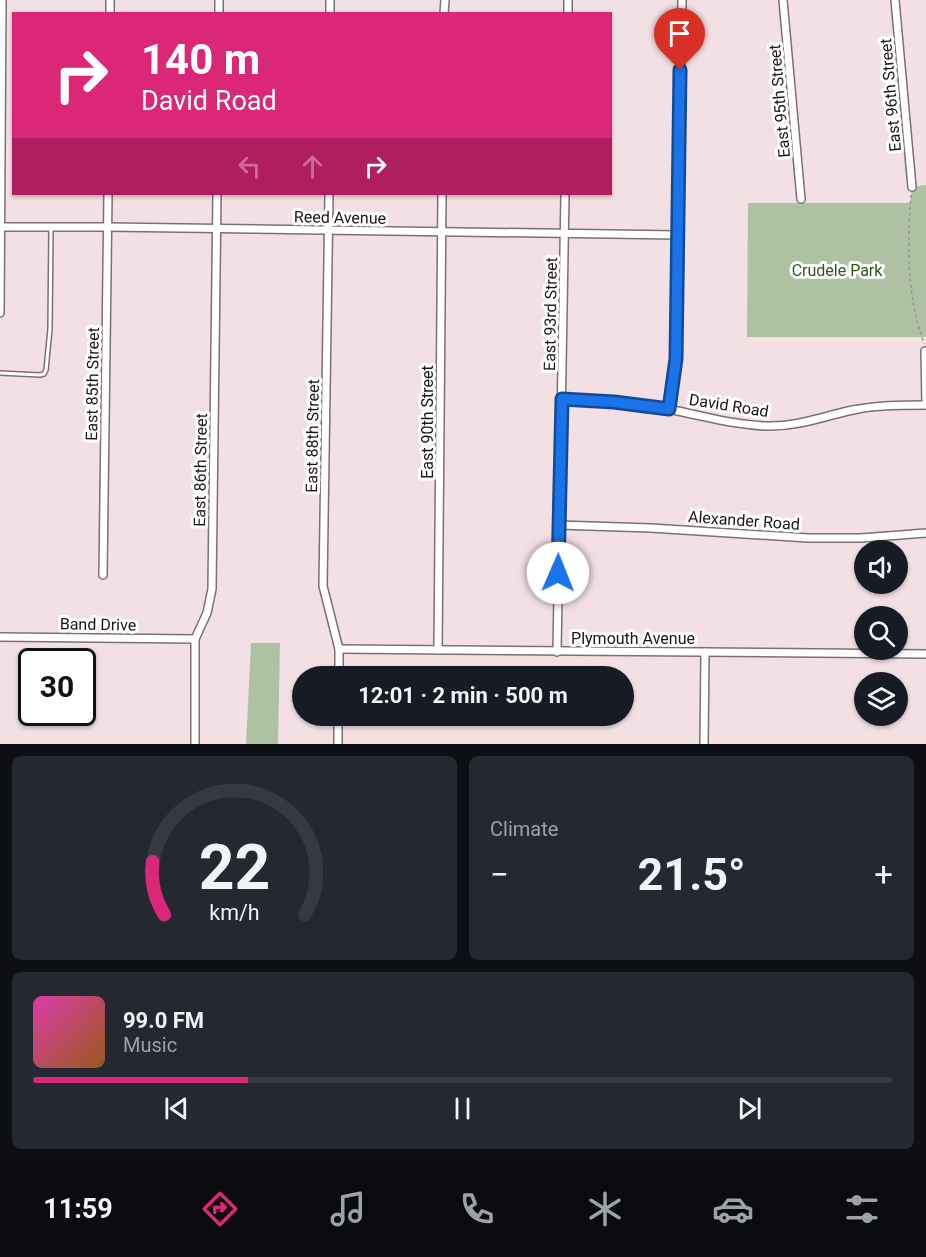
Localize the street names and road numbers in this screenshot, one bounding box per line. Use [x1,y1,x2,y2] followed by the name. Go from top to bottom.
[876,38,905,152] street label: East 96th Street
[765,44,794,158] street label: East 95th Street
[294,207,386,228] street label: Reed Avenue
[540,257,561,371] street label: East 93rd Street
[82,327,103,441] street label: East 85th Street
[418,365,437,479] street label: East 90th Street
[302,379,323,493] street label: East 88th Street
[688,390,770,421] street label: David Road
[190,413,211,527] street label: East 86th Street
[687,507,800,534] street label: Alexander Road
[60,614,136,635] street label: Band Drive
[571,629,695,648] street label: Plymouth Avenue

